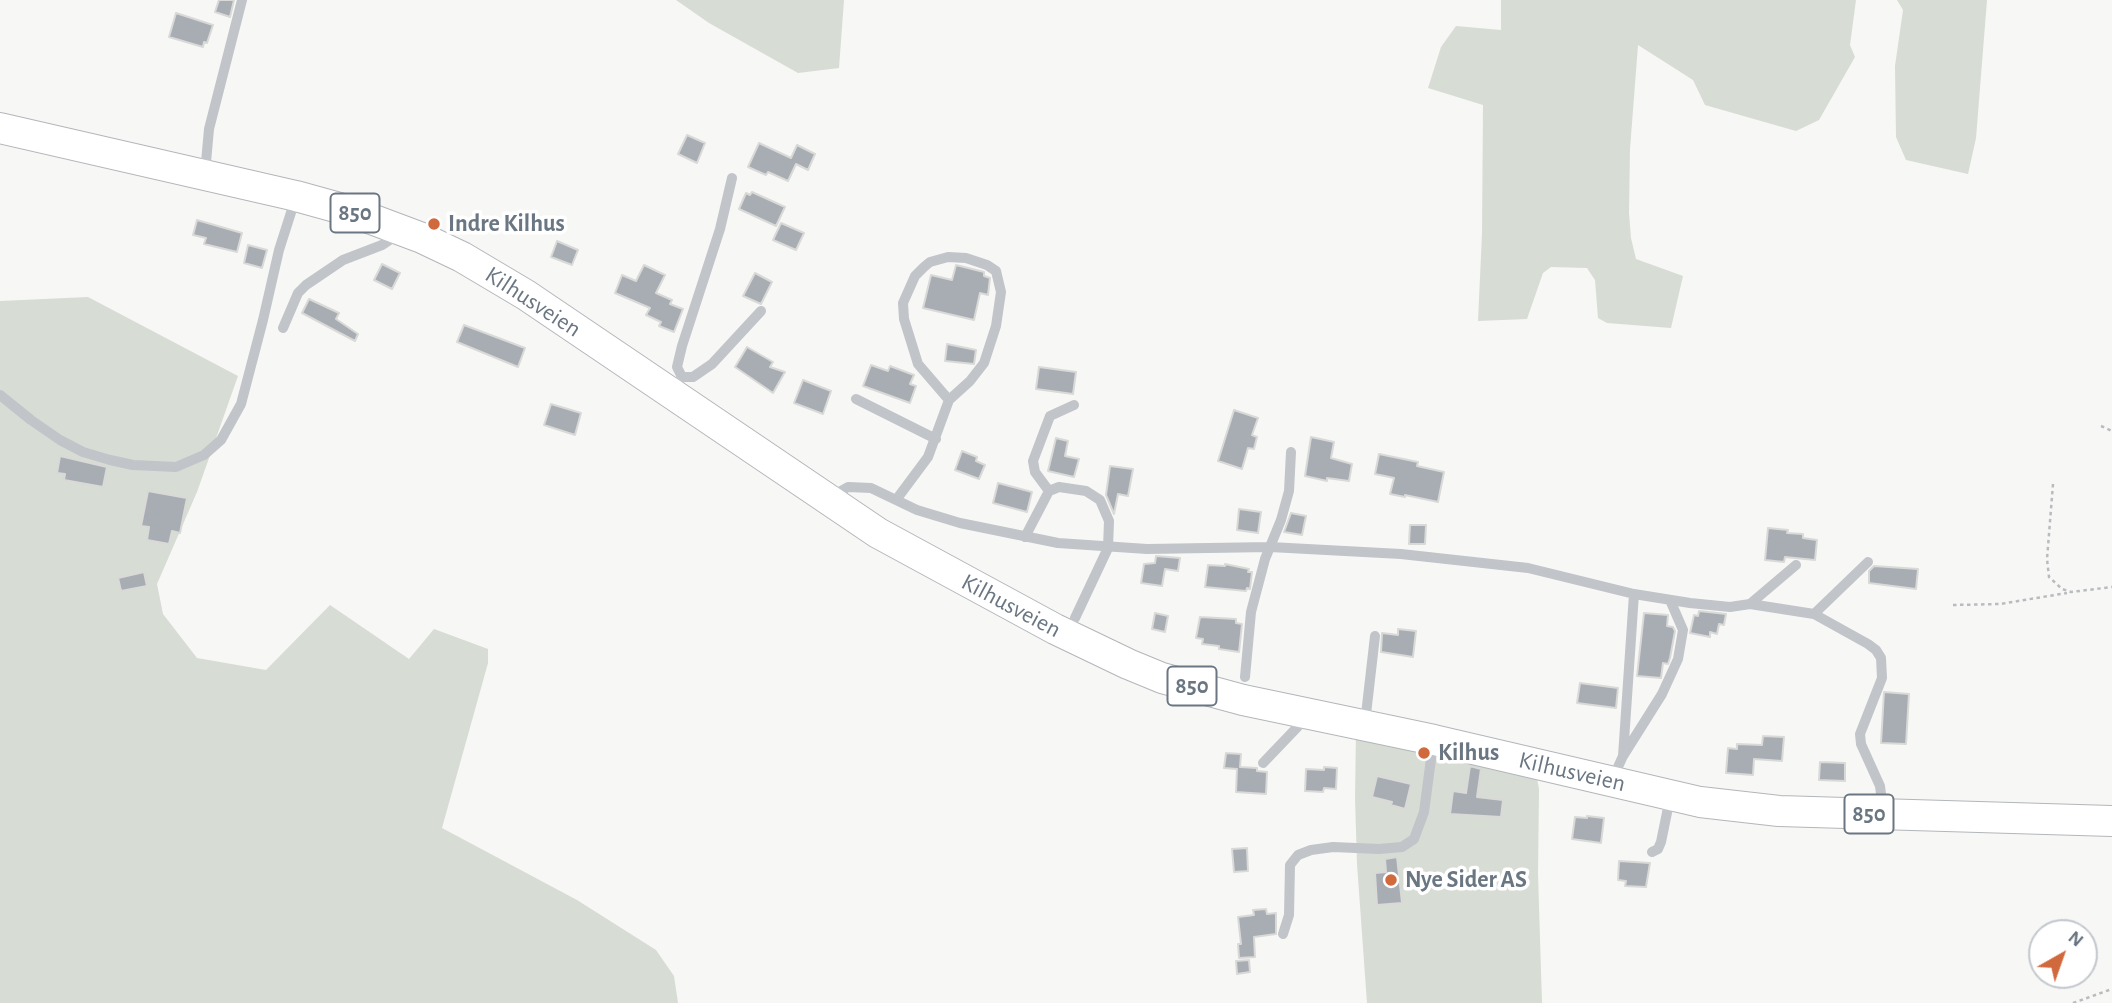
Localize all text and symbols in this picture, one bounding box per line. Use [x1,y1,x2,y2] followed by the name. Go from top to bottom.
[330,194,380,232] road number: 850
[448,210,565,238] place label: Indre Kilhus
[426,216,442,232] marker: Indre Kilhus
[480,260,586,344] street label: Kilhusveien
[956,568,1066,644] street label: Kilhusveien
[1168,666,1216,706] road number: 850
[1438,739,1499,767] place label: Kilhus
[1416,745,1432,761] marker: Kilhus
[1516,746,1628,798] street label: Kilhusveien
[1844,794,1894,834] road number: 850
[1405,866,1527,894] place label: Nye Sider AS
[1383,872,1399,888] marker: Nye Sider AS
[2028,919,2098,989] north arrow
[2064,928,2087,951] text: N

